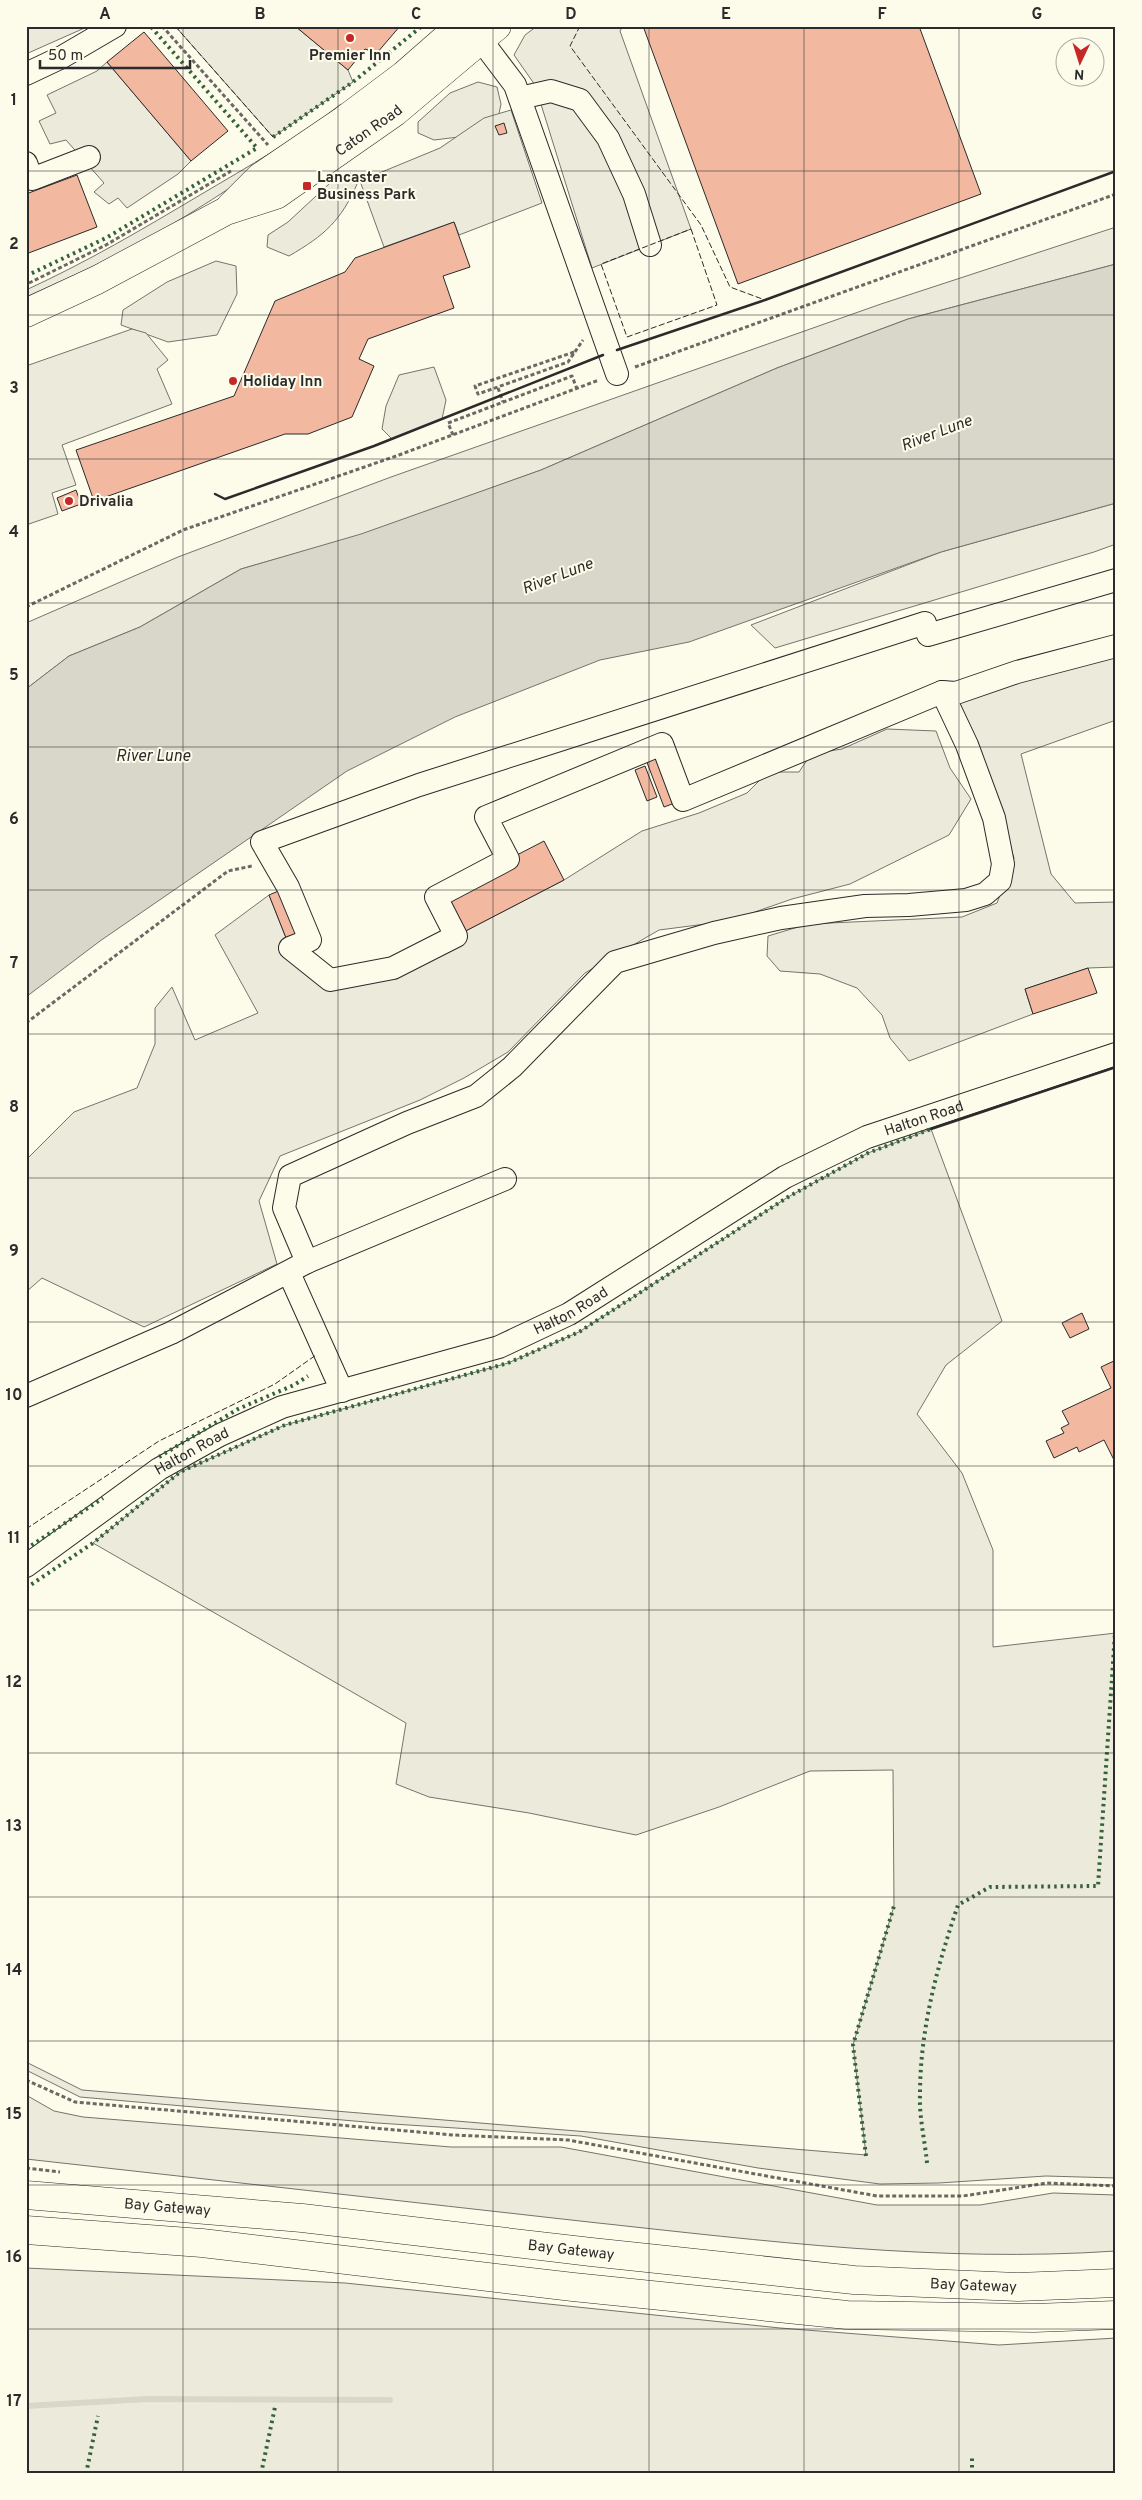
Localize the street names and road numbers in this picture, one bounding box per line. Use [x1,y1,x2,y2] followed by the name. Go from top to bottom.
[332,101,407,162] street label: Caton Road
[882,1097,966,1142] street label: Halton Road
[531,1284,612,1340] street label: Halton Road
[152,1424,233,1480] street label: Halton Road
[123,2195,212,2221] street label: Bay Gateway
[527,2237,615,2265] street label: Bay Gateway
[929,2275,1017,2298] street label: Bay Gateway

